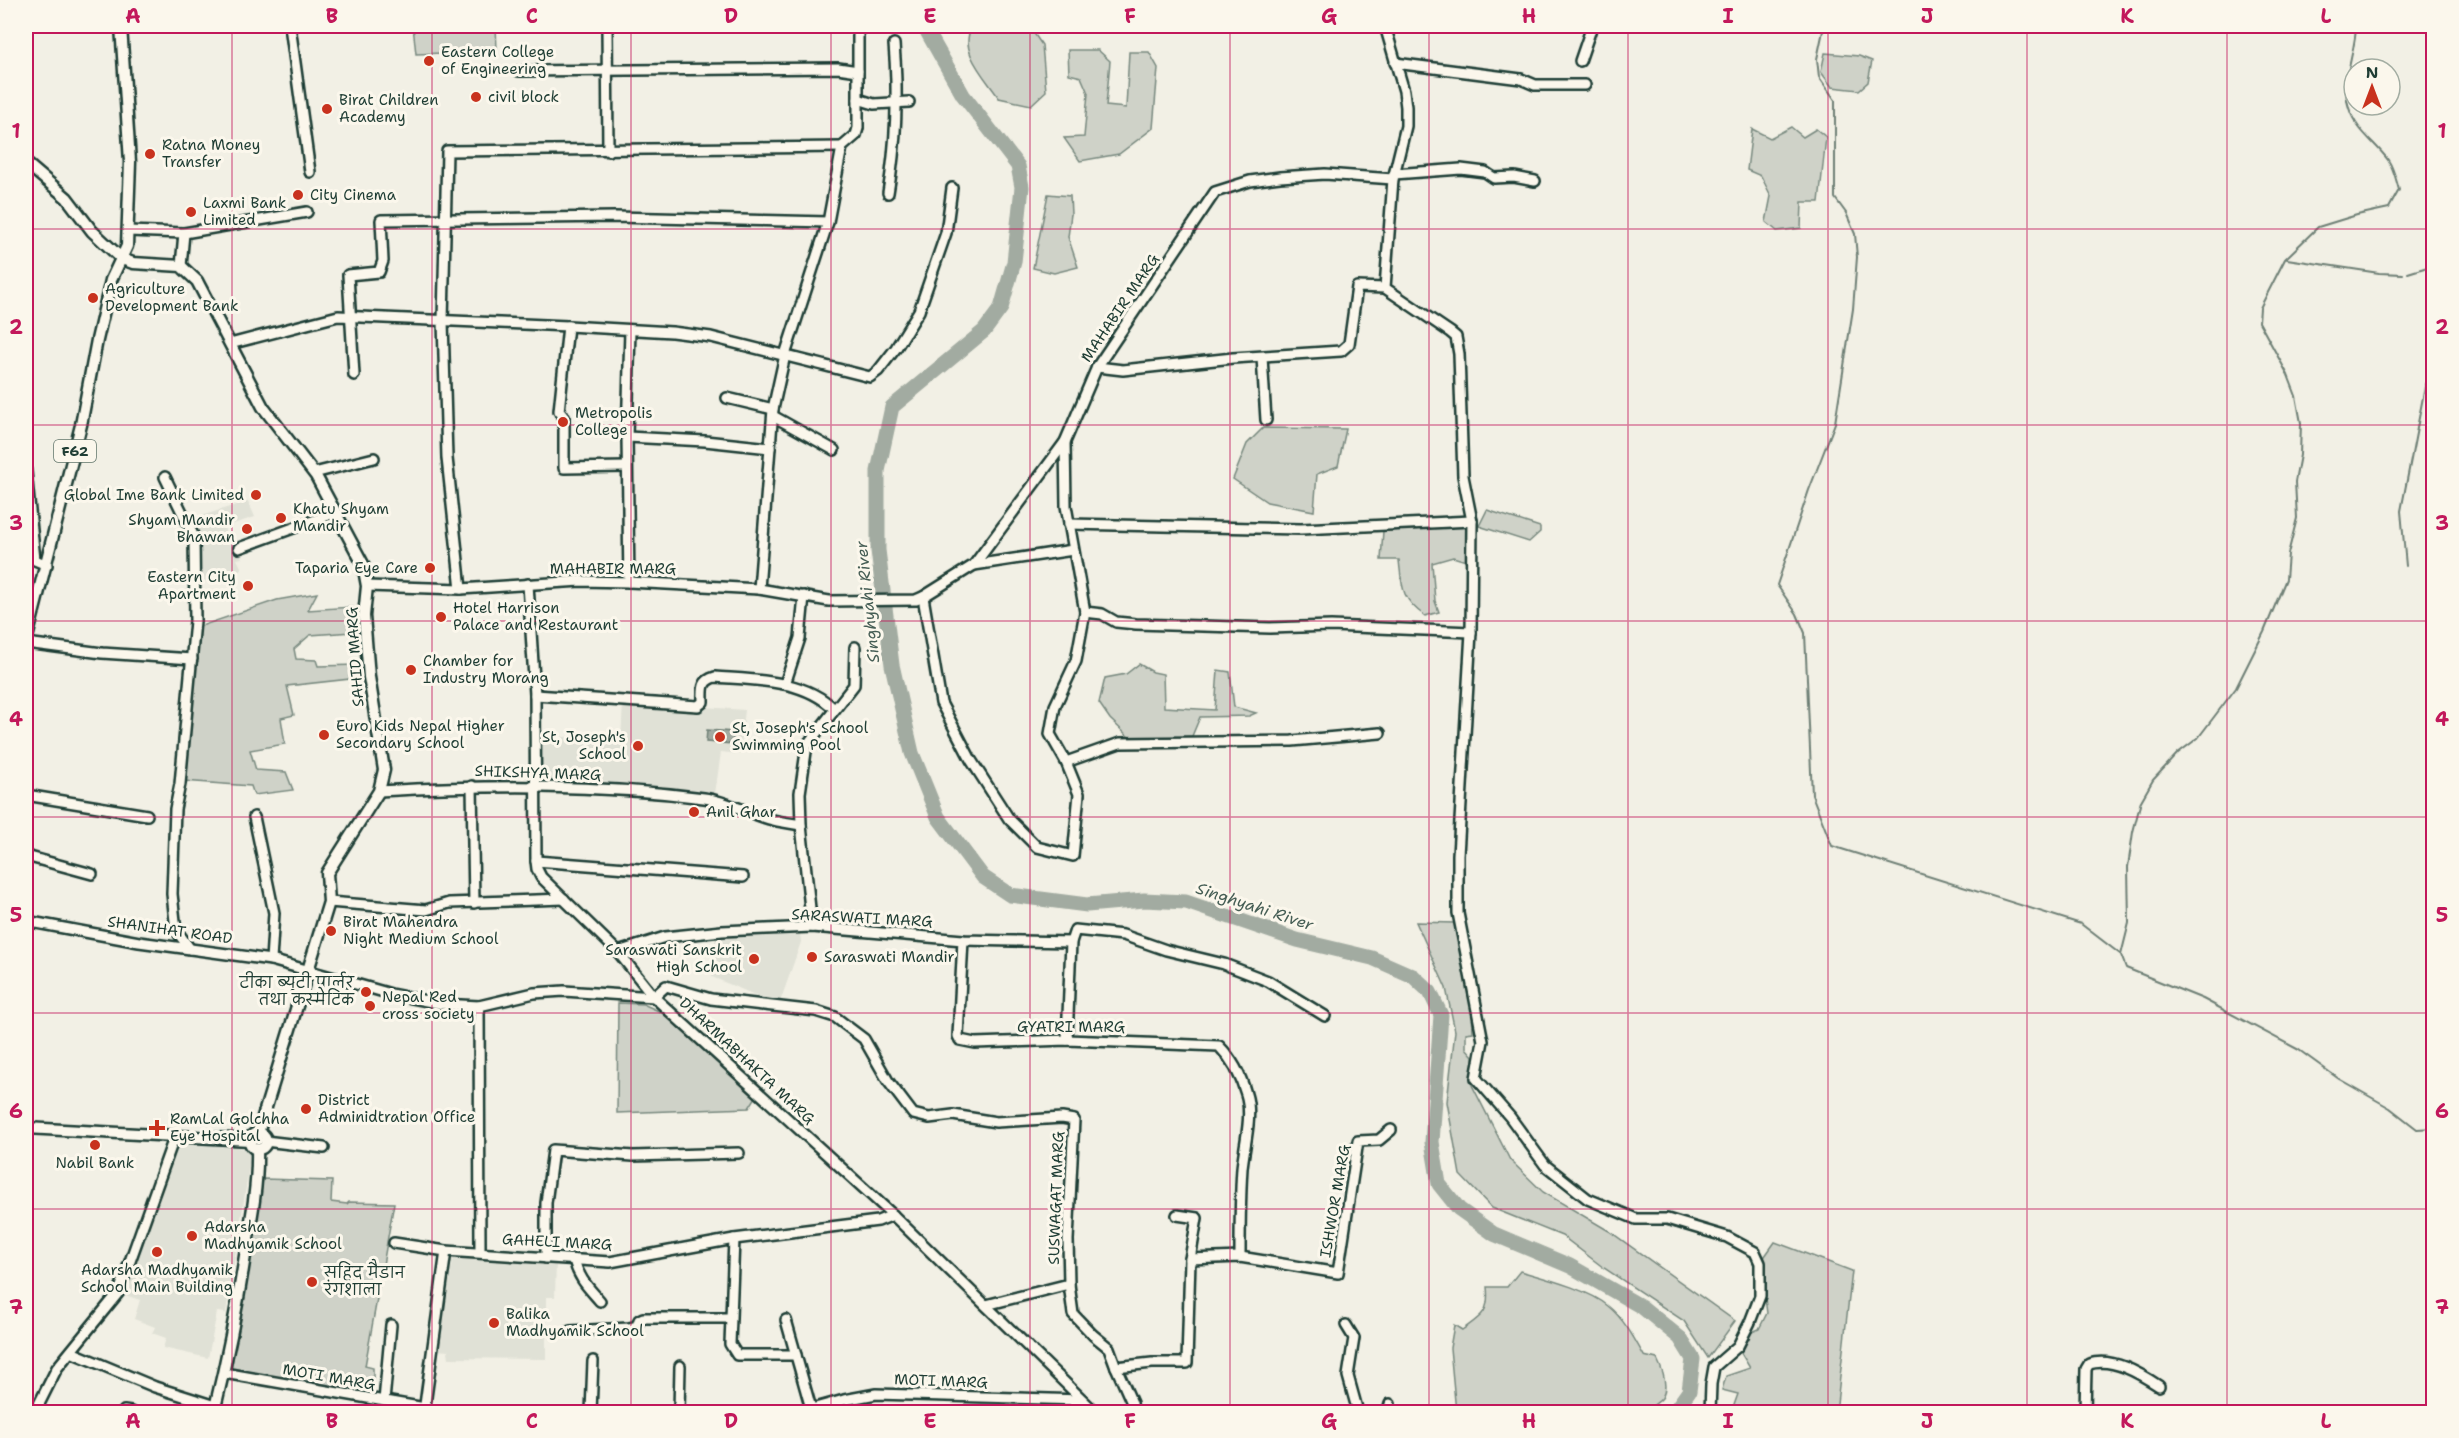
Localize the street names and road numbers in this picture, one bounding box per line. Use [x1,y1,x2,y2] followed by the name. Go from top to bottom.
[1076,250,1164,366] street label: MAHABIR MARG
[54,440,96,462] road number: F62
[550,559,676,579] street label: MAHABIR MARG
[342,606,368,708] street label: SAHID MARG
[474,761,602,785] street label: SHIKSHYA MARG
[791,904,933,932] street label: SARASWATI MARG
[106,911,234,949] street label: SHANIHAT ROAD
[675,993,819,1129] street label: DHARMABHAKTA MARG
[1017,1017,1125,1037] street label: GYATRI MARG
[1044,1131,1068,1265] street label: SUSWAGAT MARG
[1315,1143,1355,1259] street label: ISHWOR MARG
[501,1229,613,1255] street label: GAHELI MARG
[281,1359,377,1395] street label: MOTI MARG
[894,1369,988,1393] street label: MOTI MARG

